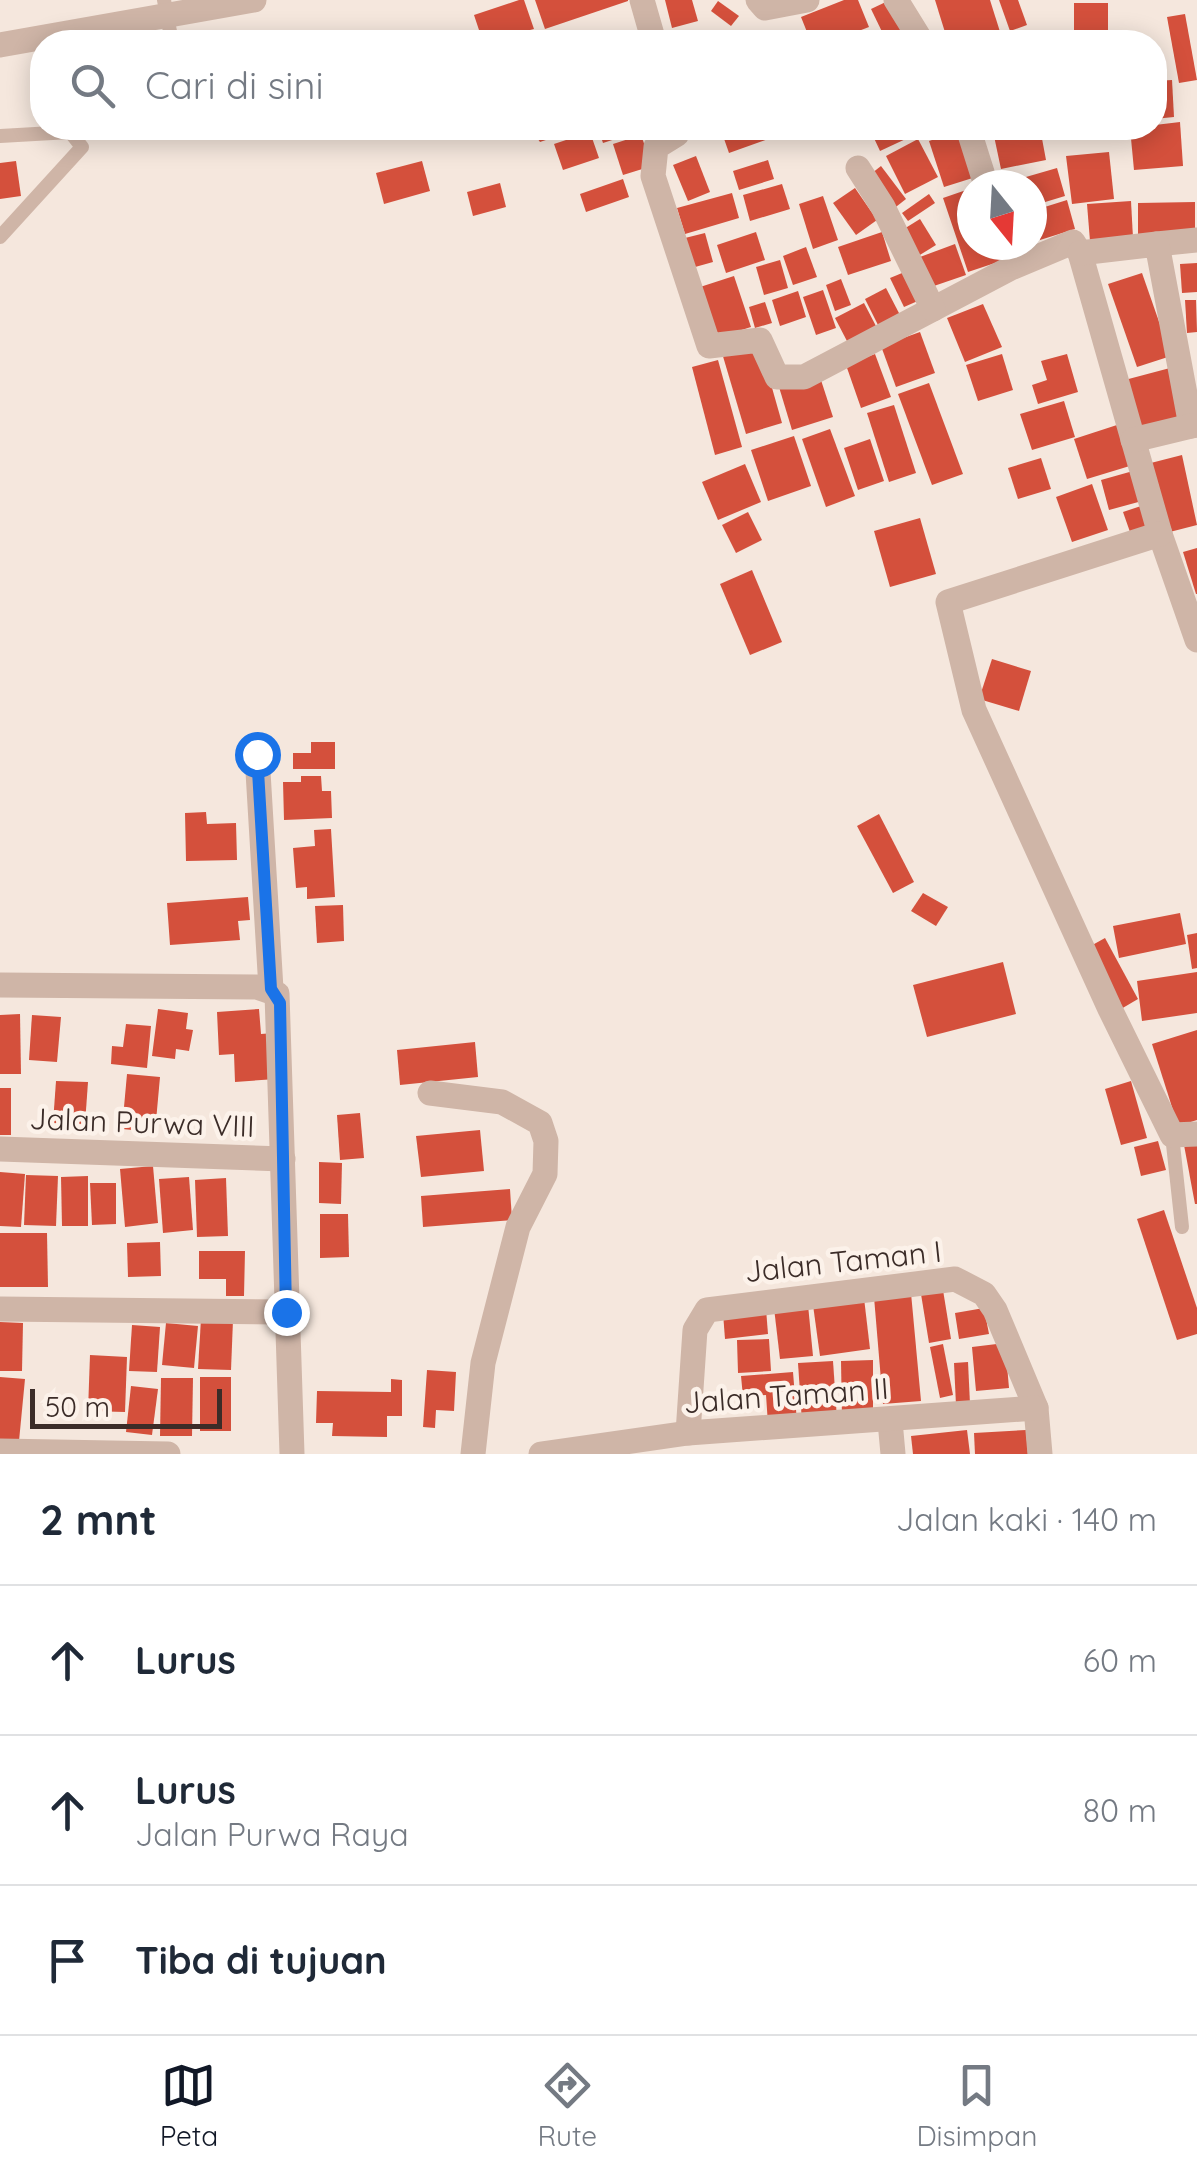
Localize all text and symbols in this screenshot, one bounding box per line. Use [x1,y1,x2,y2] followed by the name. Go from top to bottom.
[30,30,1167,140] search box
[65,58,120,113] icon: search
[145,61,324,109] text: Cari di sini
[957,170,1047,260] north arrow
[235,732,281,778] route start
[29,1099,255,1145] street label: Jalan Purwa VIII
[743,1232,943,1290] street label: Jalan Taman I
[264,1290,310,1336] route end
[682,1369,890,1421] street label: Jalan Taman II
[30,1384,222,1428] scale bar
[45,1389,110,1424] text: 50 m
[40,1493,157,1546] text: 2 mnt
[896,1499,1157,1539] text: Jalan kaki · 140 m
[40,1633,95,1688] icon: ahead
[135,1636,236,1684] text: Lurus
[1083,1640,1157,1680] text: 60 m
[135,1766,236,1814] text: Lurus
[40,1783,95,1838] icon: ahead
[1083,1790,1157,1830] text: 80 m
[135,1814,409,1854] text: Jalan Purwa Raya
[40,1933,95,1988] icon: arrive
[135,1936,387,1984] text: Tiba di tujuan
[160,2058,218,2153] tab: Peta
[538,2058,597,2153] tab: Rute
[916,2058,1037,2153] tab: Disimpan

